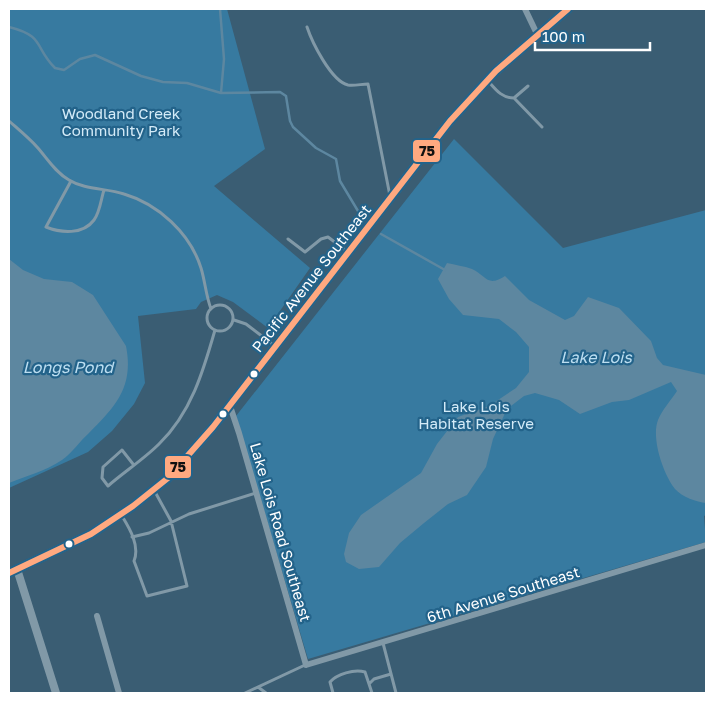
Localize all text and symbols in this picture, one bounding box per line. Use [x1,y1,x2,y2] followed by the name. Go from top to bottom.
[535,20,650,52] scale bar
[542,27,585,45] text: 100 m
[62,104,181,139] park label: Woodland Creek Community Park
[412,139,441,163] line badge: 75
[419,142,436,159] text: 75
[248,201,374,355] street label: Pacific Avenue Southeast
[560,347,633,367] water label: Lake Lois
[23,357,115,377] water label: Longs Pond
[249,369,259,379] unlabelled marker
[418,397,534,432] park label: Lake Lois Habitat Reserve
[218,409,228,419] unlabelled marker
[247,440,315,624] street label: Lake Lois Road Southeast
[164,455,192,479] line badge: 75
[170,458,187,475] text: 75
[64,539,74,549] unlabelled marker
[424,562,582,626] street label: 6th Avenue Southeast

